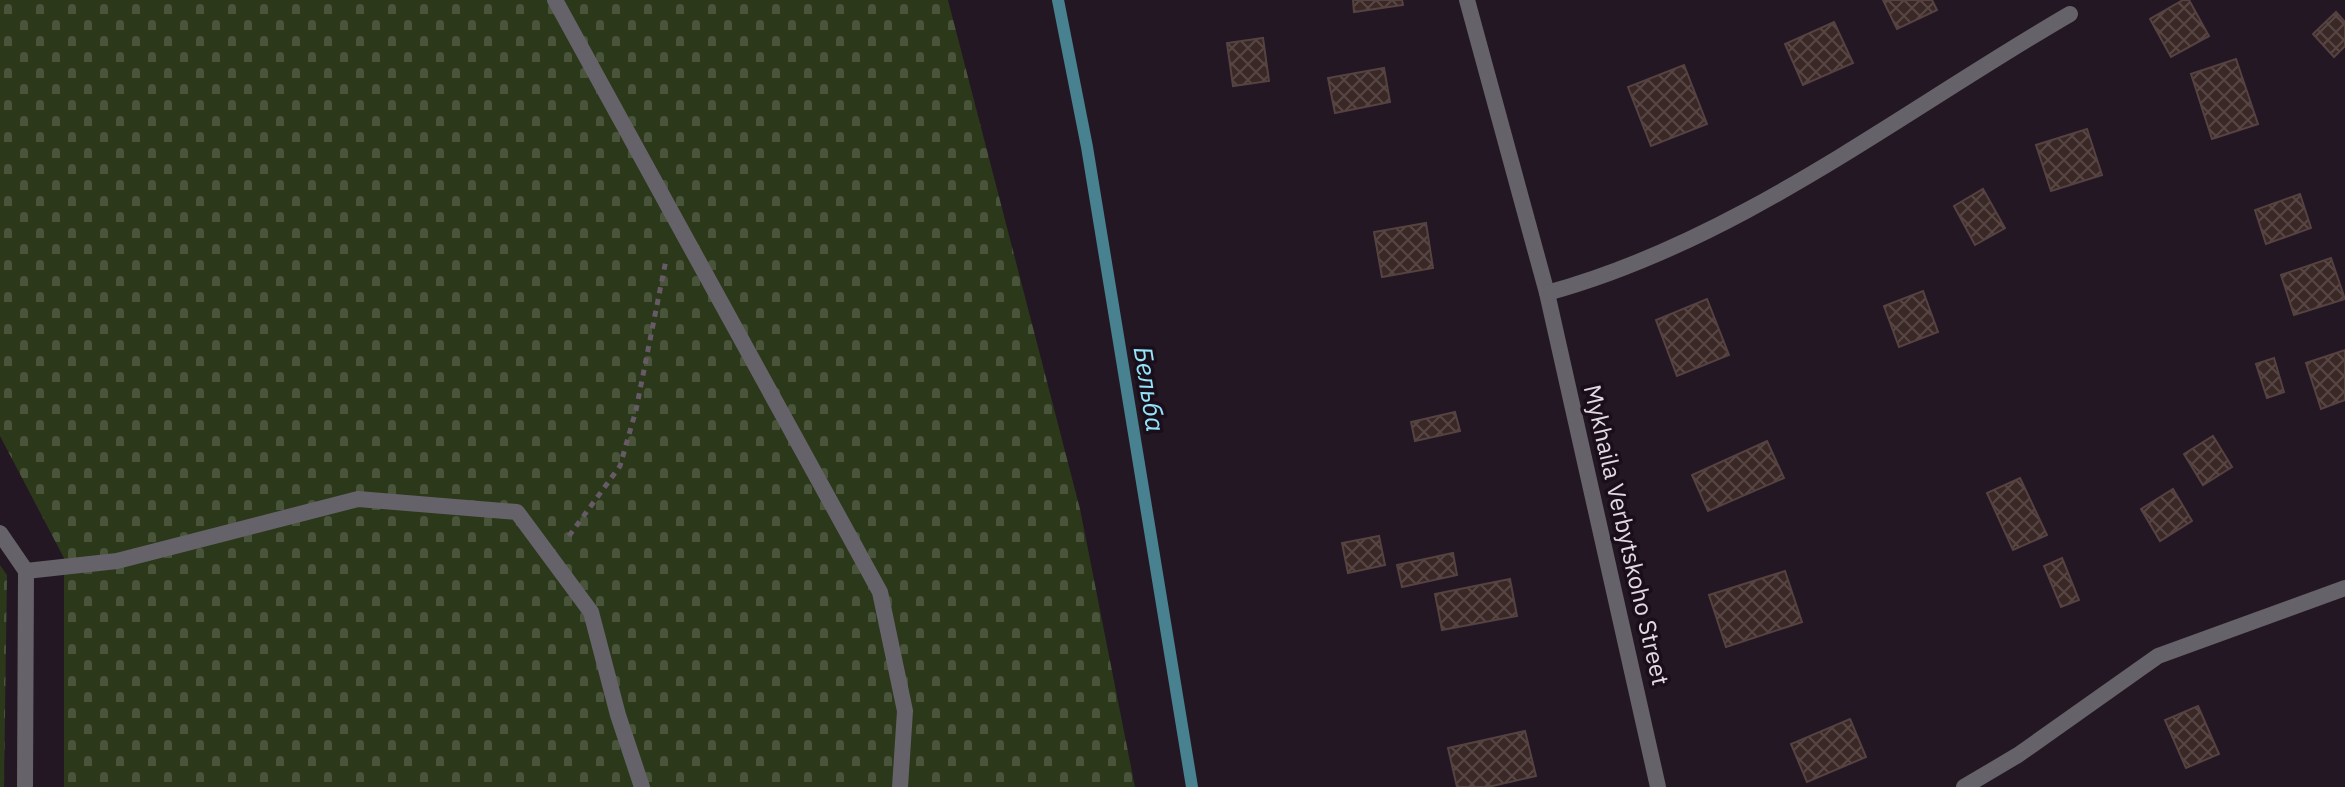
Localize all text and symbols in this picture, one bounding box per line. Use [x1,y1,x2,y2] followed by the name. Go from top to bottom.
[1126,344,1174,434] water label: Бельба
[1577,381,1677,688] street label: Mykhaila Verbytskoho Street

